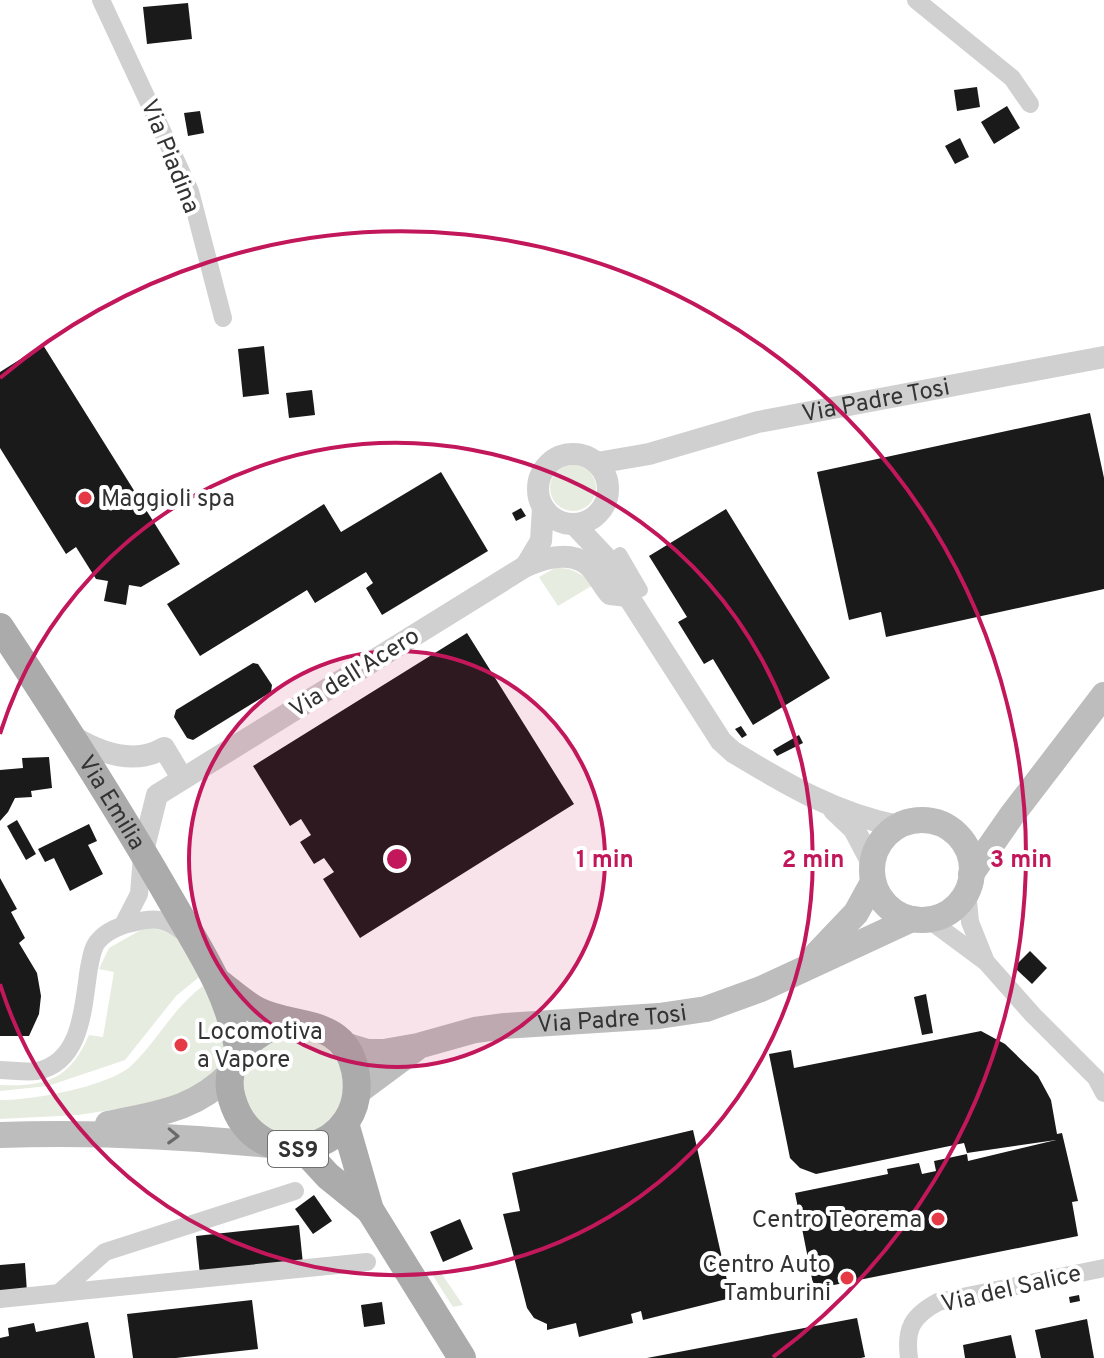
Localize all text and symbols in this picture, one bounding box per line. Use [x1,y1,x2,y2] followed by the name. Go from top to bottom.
[133,95,206,218] street label: Via Piadina
[800,373,952,430] street label: Via Padre Tosi
[101,485,235,515] place label: Maggioli spa
[76,489,94,507] marker: Maggioli spa
[285,622,426,726] street label: Via dell'Acero
[70,750,151,856] street label: Via Emilia
[383,845,411,873] centre of rings
[576,846,634,876] text: 1 min
[782,846,844,876] text: 2 min
[990,846,1052,876] text: 3 min
[536,999,689,1041] street label: Via Padre Tosi
[197,1018,323,1076] place label: Locomotiva a Vapore
[172,1036,190,1054] marker: Locomotiva a Vapore
[167,1128,180,1145] one-way arrow
[268,1131,328,1167] road number: SS9
[752,1206,922,1236] place label: Centro Teorema
[929,1210,947,1228] marker: Centro Teorema
[702,1251,831,1309] place label: Centro Auto Tamburini
[938,1259,1084,1321] street label: Via del Salice
[838,1269,856,1287] marker: Centro Auto Tamburini

